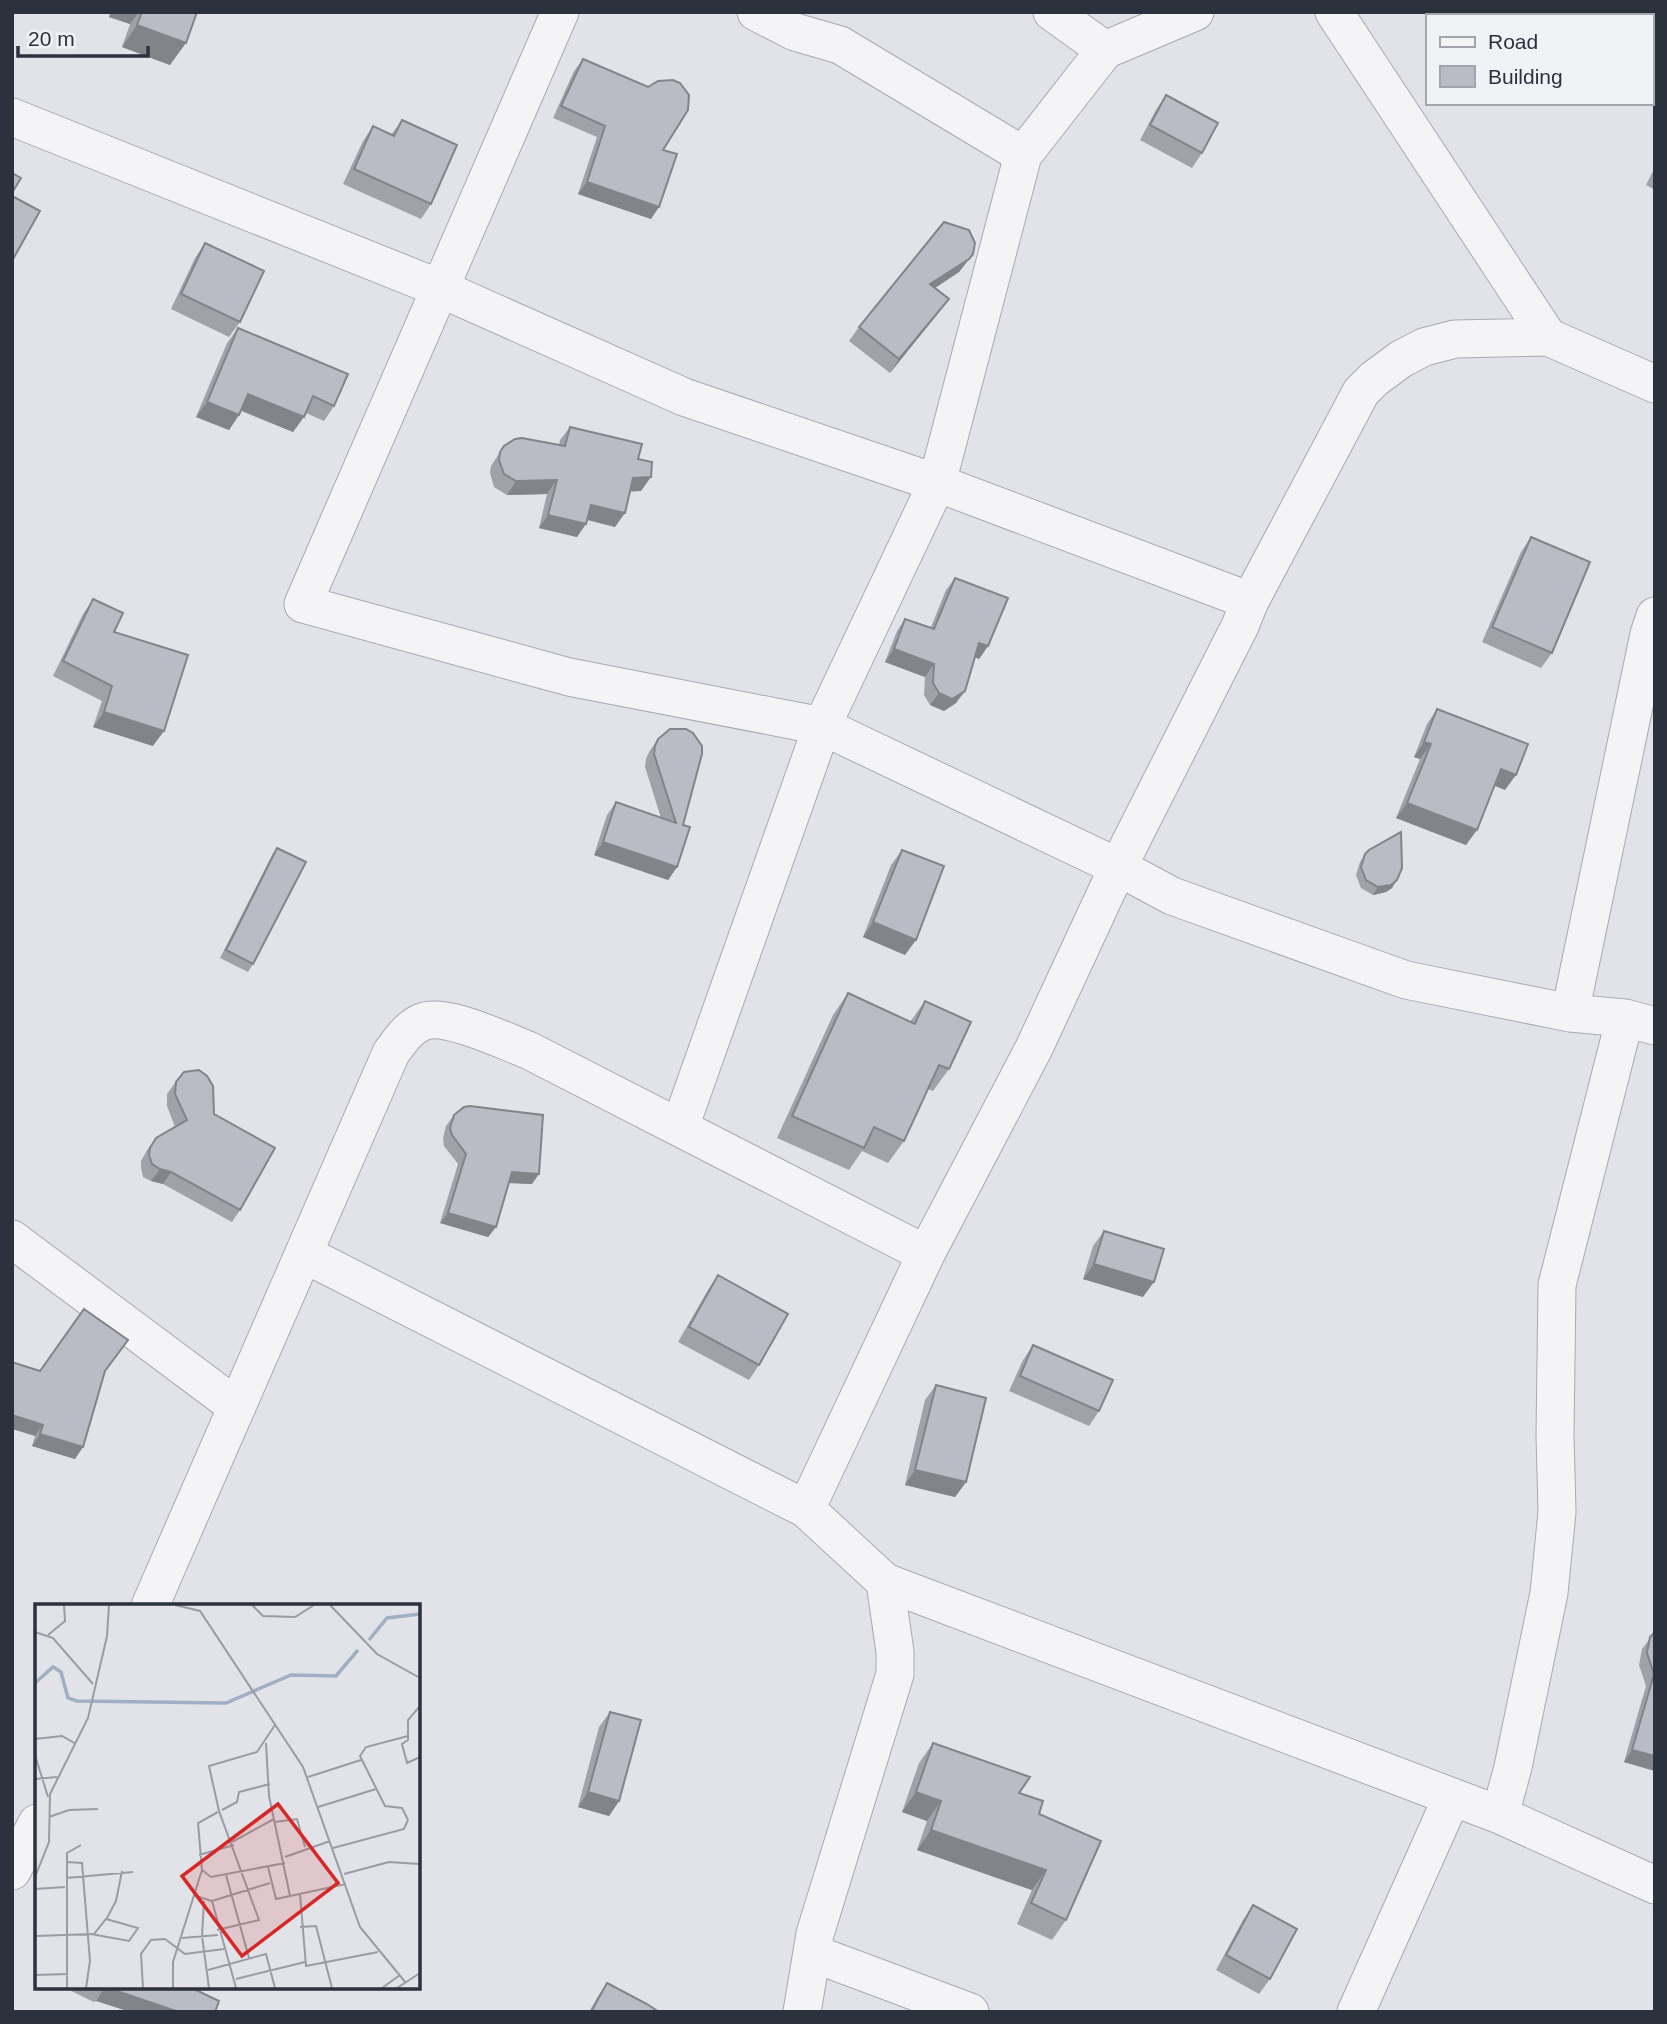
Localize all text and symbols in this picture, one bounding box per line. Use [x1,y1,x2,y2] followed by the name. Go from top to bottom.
[18,14,147,58] scale bar
[1426,14,1653,105] legend
[28,27,75,50] text: 20 m
[1488,30,1538,53] text: Road
[1488,65,1563,88] text: Building
[35,1604,420,1989] inset map

